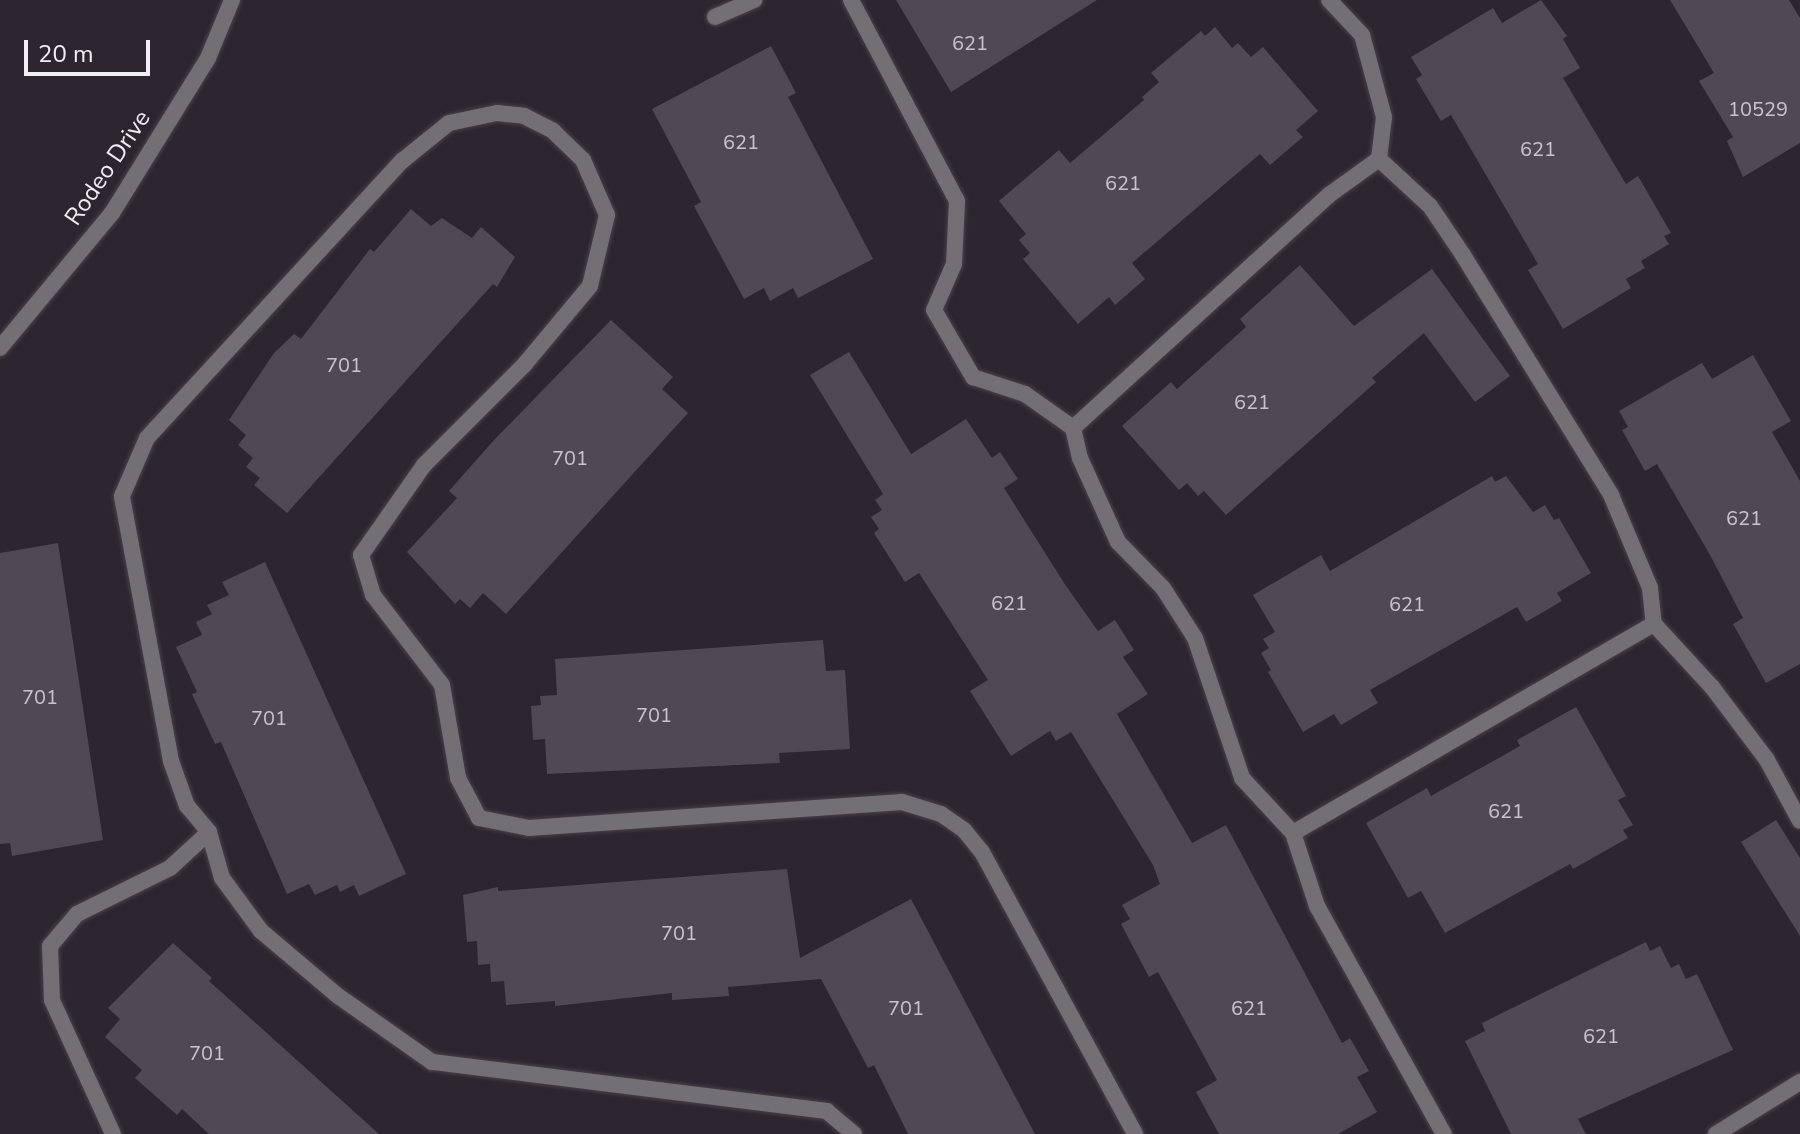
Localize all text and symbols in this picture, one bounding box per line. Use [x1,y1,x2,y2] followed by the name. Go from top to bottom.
[28,24,154,74] scale bar
[952,31,988,55] house number: 621
[38,38,94,70] text: 20 m
[1728,97,1788,121] house number: 10529
[59,105,157,231] street label: Rodeo Drive
[723,130,759,154] house number: 621
[1520,137,1556,161] house number: 621
[1105,171,1141,195] house number: 621
[326,353,362,377] house number: 701
[1234,390,1270,414] house number: 621
[552,446,588,470] house number: 701
[1726,506,1762,530] house number: 621
[991,591,1027,615] house number: 621
[1389,592,1425,616] house number: 621
[22,685,58,709] house number: 701
[636,703,672,727] house number: 701
[251,706,287,730] house number: 701
[1488,799,1524,823] house number: 621
[661,921,697,945] house number: 701
[888,996,924,1020] house number: 701
[1231,996,1267,1020] house number: 621
[1583,1024,1619,1048] house number: 621
[189,1041,225,1065] house number: 701

